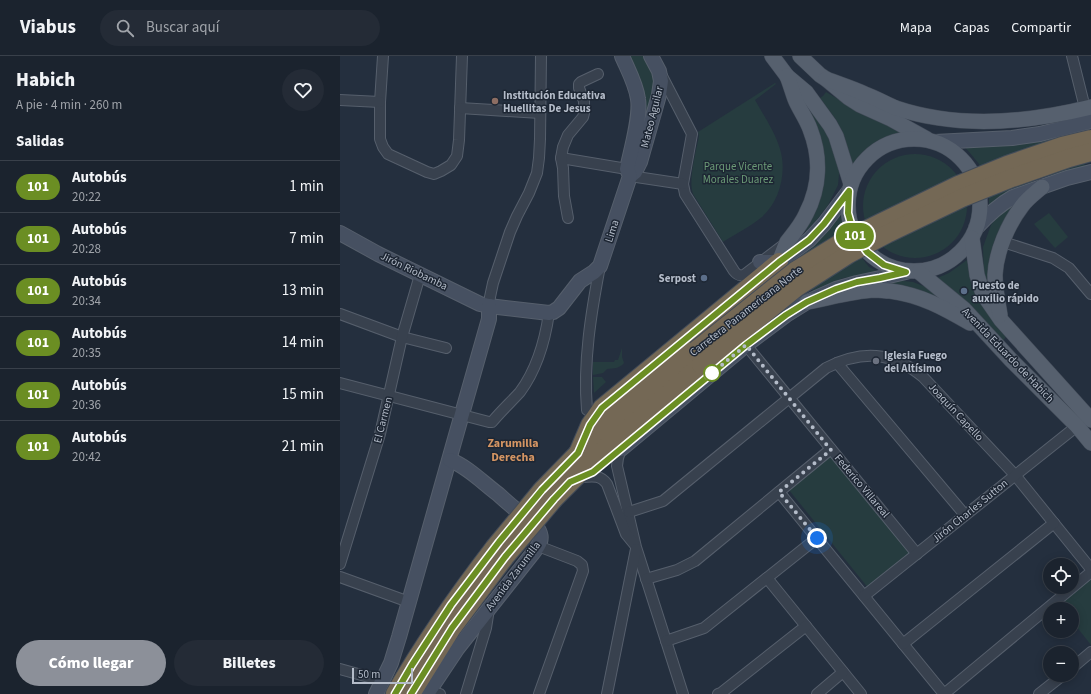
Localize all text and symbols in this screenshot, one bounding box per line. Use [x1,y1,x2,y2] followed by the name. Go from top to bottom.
[100,10,380,46] search box
[20,14,76,41] text: Viabus
[114,17,136,39] icon: search
[146,17,219,38] text: Buscar aquí
[900,18,932,38] text: Mapa
[954,18,989,38] text: Capas
[1011,18,1071,38] text: Compartir
[16,67,75,94] text: Habich
[282,69,324,111] button: heart
[637,84,667,149] street label: Mateo Aguilar
[503,88,606,116] place label: Institución Educativa Huellitas De Jesus
[16,96,122,114] text: A pie · 4 min · 260 m
[490,96,500,106] marker: Institución Educativa Huellitas De Jesus
[16,131,64,152] text: Salidas
[703,159,773,187] park label: Parque Vicente Morales Duarez
[72,167,127,188] text: Autobús
[289,176,324,197] text: 1 min
[27,177,49,197] text: 101
[72,188,101,206] text: 20:22
[601,218,623,244] street label: Lima
[72,219,127,240] text: Autobús
[832,223,878,249] line badge: 101
[844,226,866,246] text: 101
[289,228,324,249] text: 7 min
[27,229,49,249] text: 101
[72,240,101,258] text: 20:28
[378,248,450,294] street label: Jirón Riobamba
[687,262,806,360] street label: Carretera Panamericana Norte
[72,271,127,292] text: Autobús
[659,271,697,286] place label: Serpost
[699,273,709,283] marker: Serpost
[972,278,1039,306] place label: Puesto de auxilio rápido
[282,280,324,301] text: 13 min
[27,281,49,301] text: 101
[959,286,969,296] marker: Puesto de auxilio rápido
[72,292,101,310] text: 20:34
[959,304,1057,406] street label: Avenida Eduardo de Habich
[72,323,127,344] text: Autobús
[282,332,324,353] text: 14 min
[27,333,49,353] text: 101
[72,344,101,362] text: 20:35
[884,348,947,376] place label: Iglesia Fuego del Altísimo
[871,356,881,366] marker: Iglesia Fuego del Altísimo
[703,364,721,382] unlabelled marker
[72,375,127,396] text: Autobús
[925,380,987,444] street label: Joaquín Capello
[282,384,324,405] text: 15 min
[27,385,49,405] text: 101
[370,395,396,445] street label: El Carmen
[72,396,101,414] text: 20:36
[72,427,127,448] text: Autobús
[487,435,539,466] district label: Zarumilla Derecha
[282,436,324,457] text: 21 min
[27,437,49,457] text: 101
[72,448,101,466] text: 20:42
[831,451,893,521] street label: Federico Villareal
[929,476,1011,546] street label: Jirón Charles Sutton
[807,528,827,548] your location
[482,538,544,614] street label: Avenida Zarumilla
[1043,558,1079,682] map controls
[1043,558,1079,594] button: locate
[1043,602,1079,638] button: +
[16,640,166,686] button: Cómo llegar
[174,640,324,686] button: Billetes
[1043,646,1079,682] button: −
[352,666,413,685] scale bar
[358,667,380,682] text: 50 m

